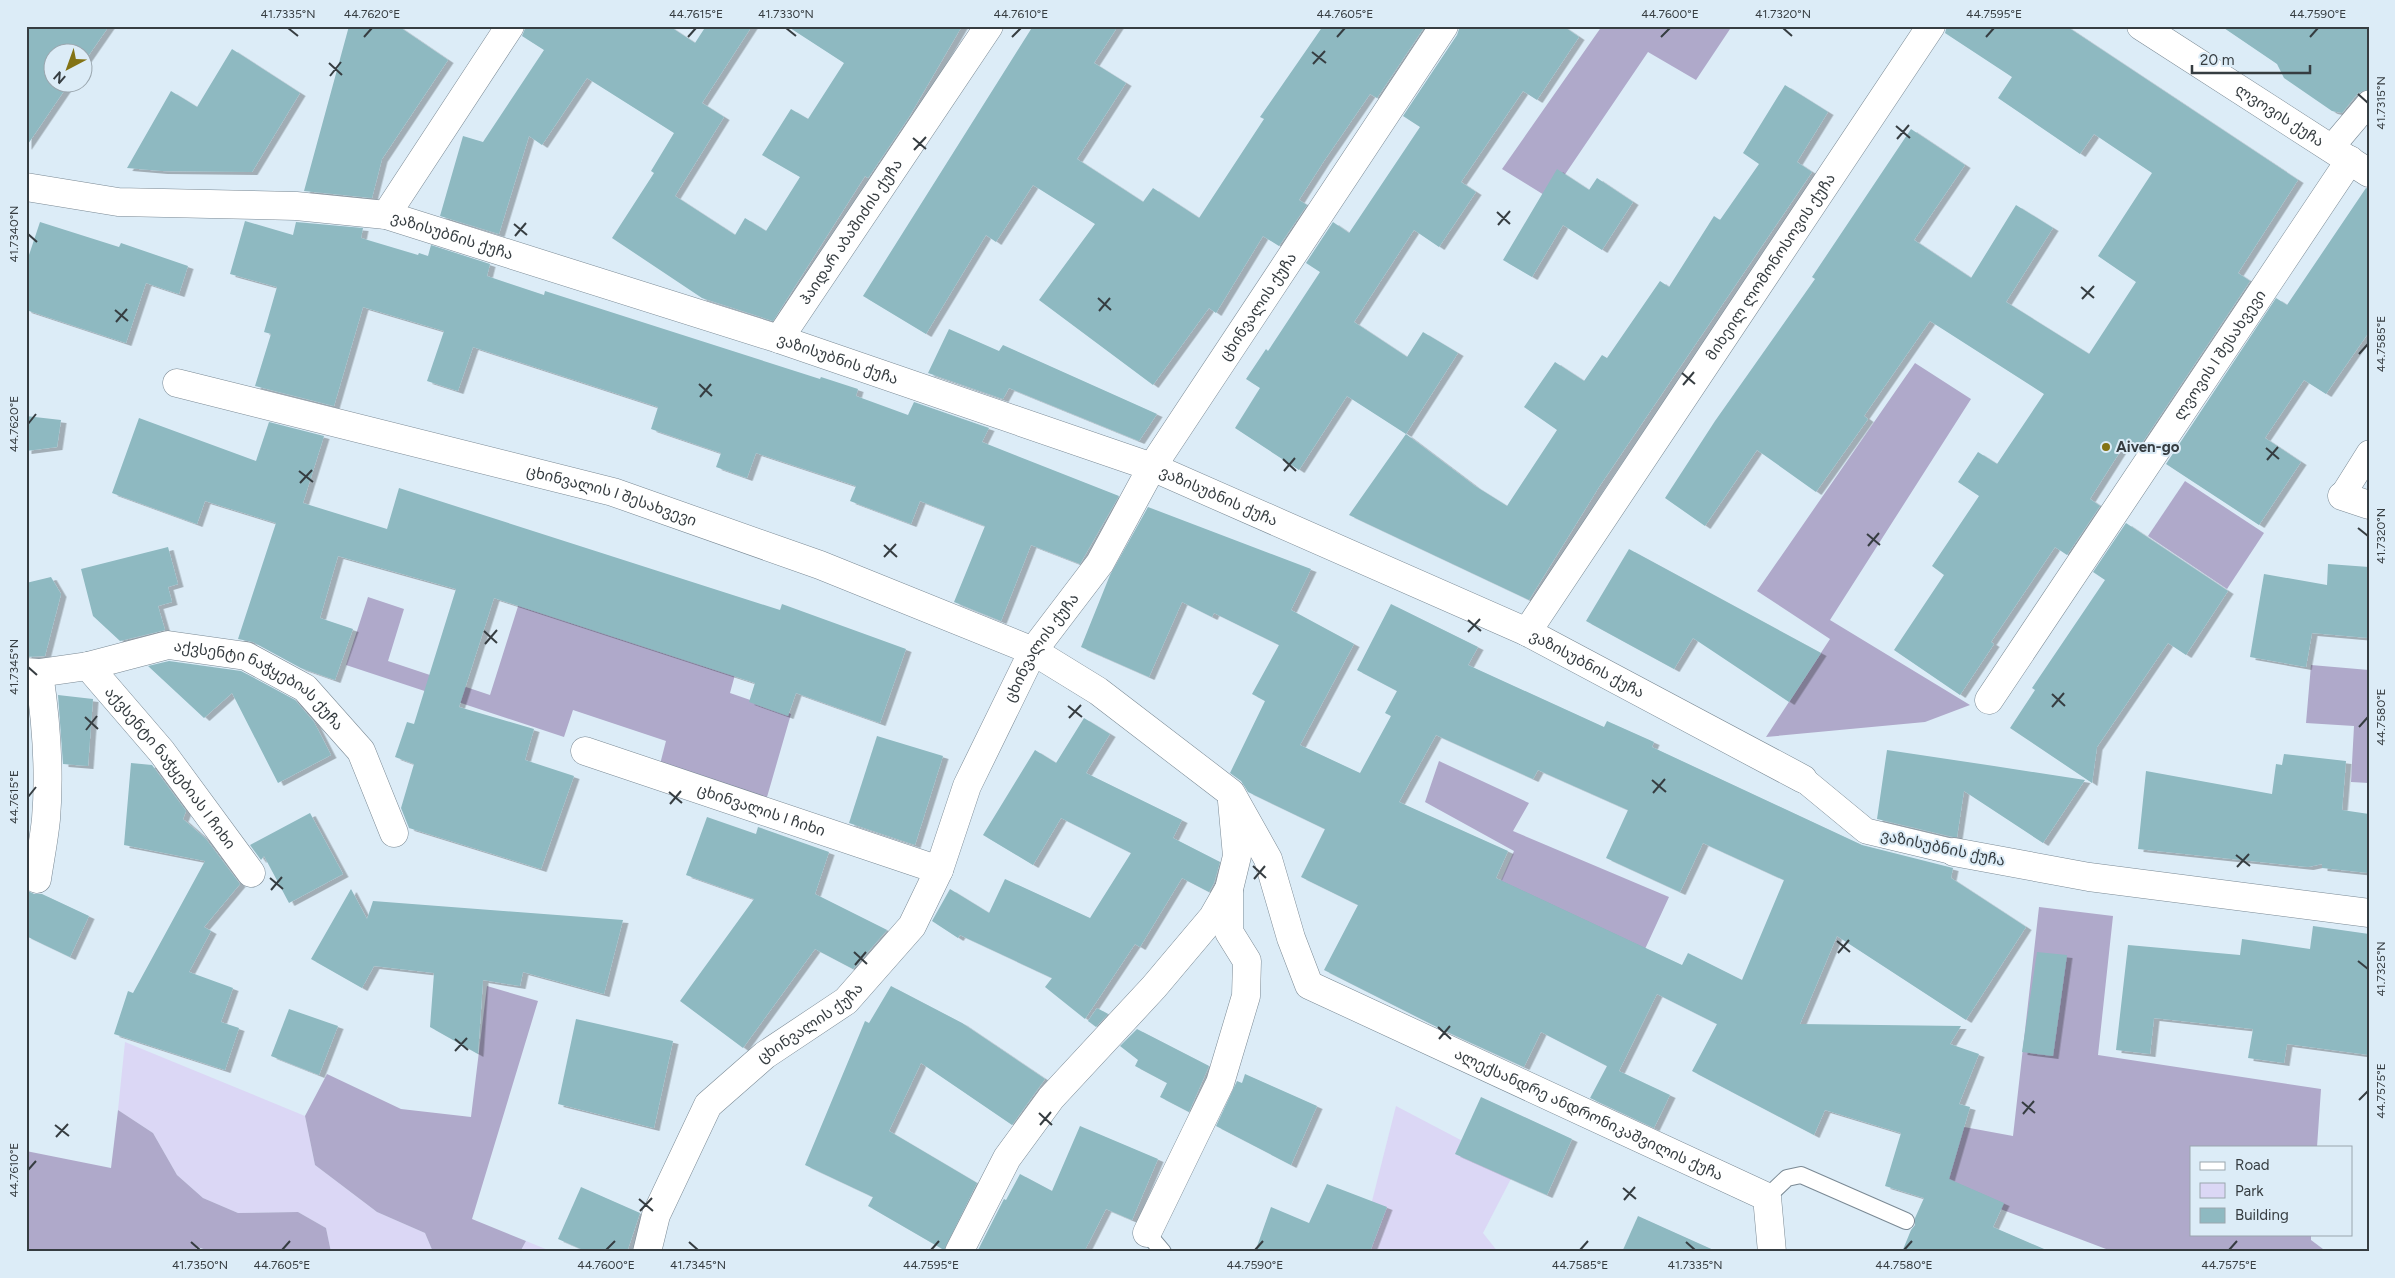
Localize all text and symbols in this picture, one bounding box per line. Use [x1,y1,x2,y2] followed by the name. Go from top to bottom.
[260,7,316,21] text: 41.7335°N
[344,7,400,21] text: 44.7620°E
[669,7,723,21] text: 44.7615°E
[758,7,814,21] text: 41.7330°N
[994,7,1048,21] text: 44.7610°E
[1317,7,1373,21] text: 44.7605°E
[1641,7,1699,21] text: 44.7600°E
[1755,7,1811,21] text: 41.7320°N
[1966,7,2022,21] text: 44.7595°E
[2290,7,2346,21] text: 44.7590°E
[42,42,92,92] north arrow
[2192,42,2310,74] scale bar
[2200,51,2234,69] text: 20 m
[50,67,69,87] text: N
[2374,76,2388,130] text: 41.7315°N
[2232,80,2327,151] street label: ლვოვის ქუჩა
[796,156,906,308] street label: ჰაიდარ აბაშიძის ქუჩა
[1702,170,1839,364] street label: მიხეილ ლომონოსოვის ქუჩა
[7,206,21,262] text: 41.7340°N
[389,208,515,264] street label: ვაზისუბნის ქუჩა
[1216,249,1300,364] street label: ცხინვალის ქუჩა
[2170,286,2270,424] street label: ლვოვის I შესახვევი
[2374,316,2388,372] text: 44.7585°E
[775,330,901,388] street label: ვაზისუბნის ქუჩა
[7,396,21,452] text: 44.7620°E
[2116,438,2180,456] place label: Aiven-go
[2100,441,2112,453] marker: Aiven-go
[524,462,699,530] street label: ცხინვალის I შესახვევი
[1157,463,1280,530] street label: ვაზისუბნის ქუჩა
[2374,508,2388,564] text: 41.7320°N
[1000,590,1083,705] street label: ცხინვალის ქუჩა
[1527,626,1647,702] street label: ვაზისუბნის ქუჩა
[173,637,347,734] street label: აქვსენტი ნაჭყებიას ქუჩა
[7,639,21,695] text: 41.7345°N
[101,683,239,853] street label: აქვსენტი ნაჭყებიას I ჩიხი
[2374,688,2388,746] text: 44.7580°E
[7,770,21,824] text: 44.7615°E
[695,780,828,840] street label: ცხინვალის I ჩიხი
[1879,826,2007,870] street label: ვაზისუბნის ქუჩა
[2374,941,2388,997] text: 41.7325°N
[753,979,867,1067] street label: ცხინვალის ქუჩა
[1451,1045,1726,1184] street label: ალექსანდრე ანდრონიკაშვილის ქუჩა
[2374,1063,2388,1119] text: 44.7575°E
[7,1143,21,1197] text: 44.7610°E
[2190,1146,2352,1236] legend
[2235,1156,2270,1174] text: Road
[2235,1182,2264,1200] text: Park
[2235,1206,2289,1224] text: Building
[172,1258,228,1272] text: 41.7350°N
[254,1258,310,1272] text: 44.7605°E
[577,1258,635,1272] text: 44.7600°E
[670,1258,726,1272] text: 41.7345°N
[903,1258,959,1272] text: 44.7595°E
[1227,1258,1283,1272] text: 44.7590°E
[1552,1258,1608,1272] text: 44.7585°E
[1667,1258,1723,1272] text: 41.7335°N
[1875,1258,1933,1272] text: 44.7580°E
[2201,1258,2257,1272] text: 44.7575°E

